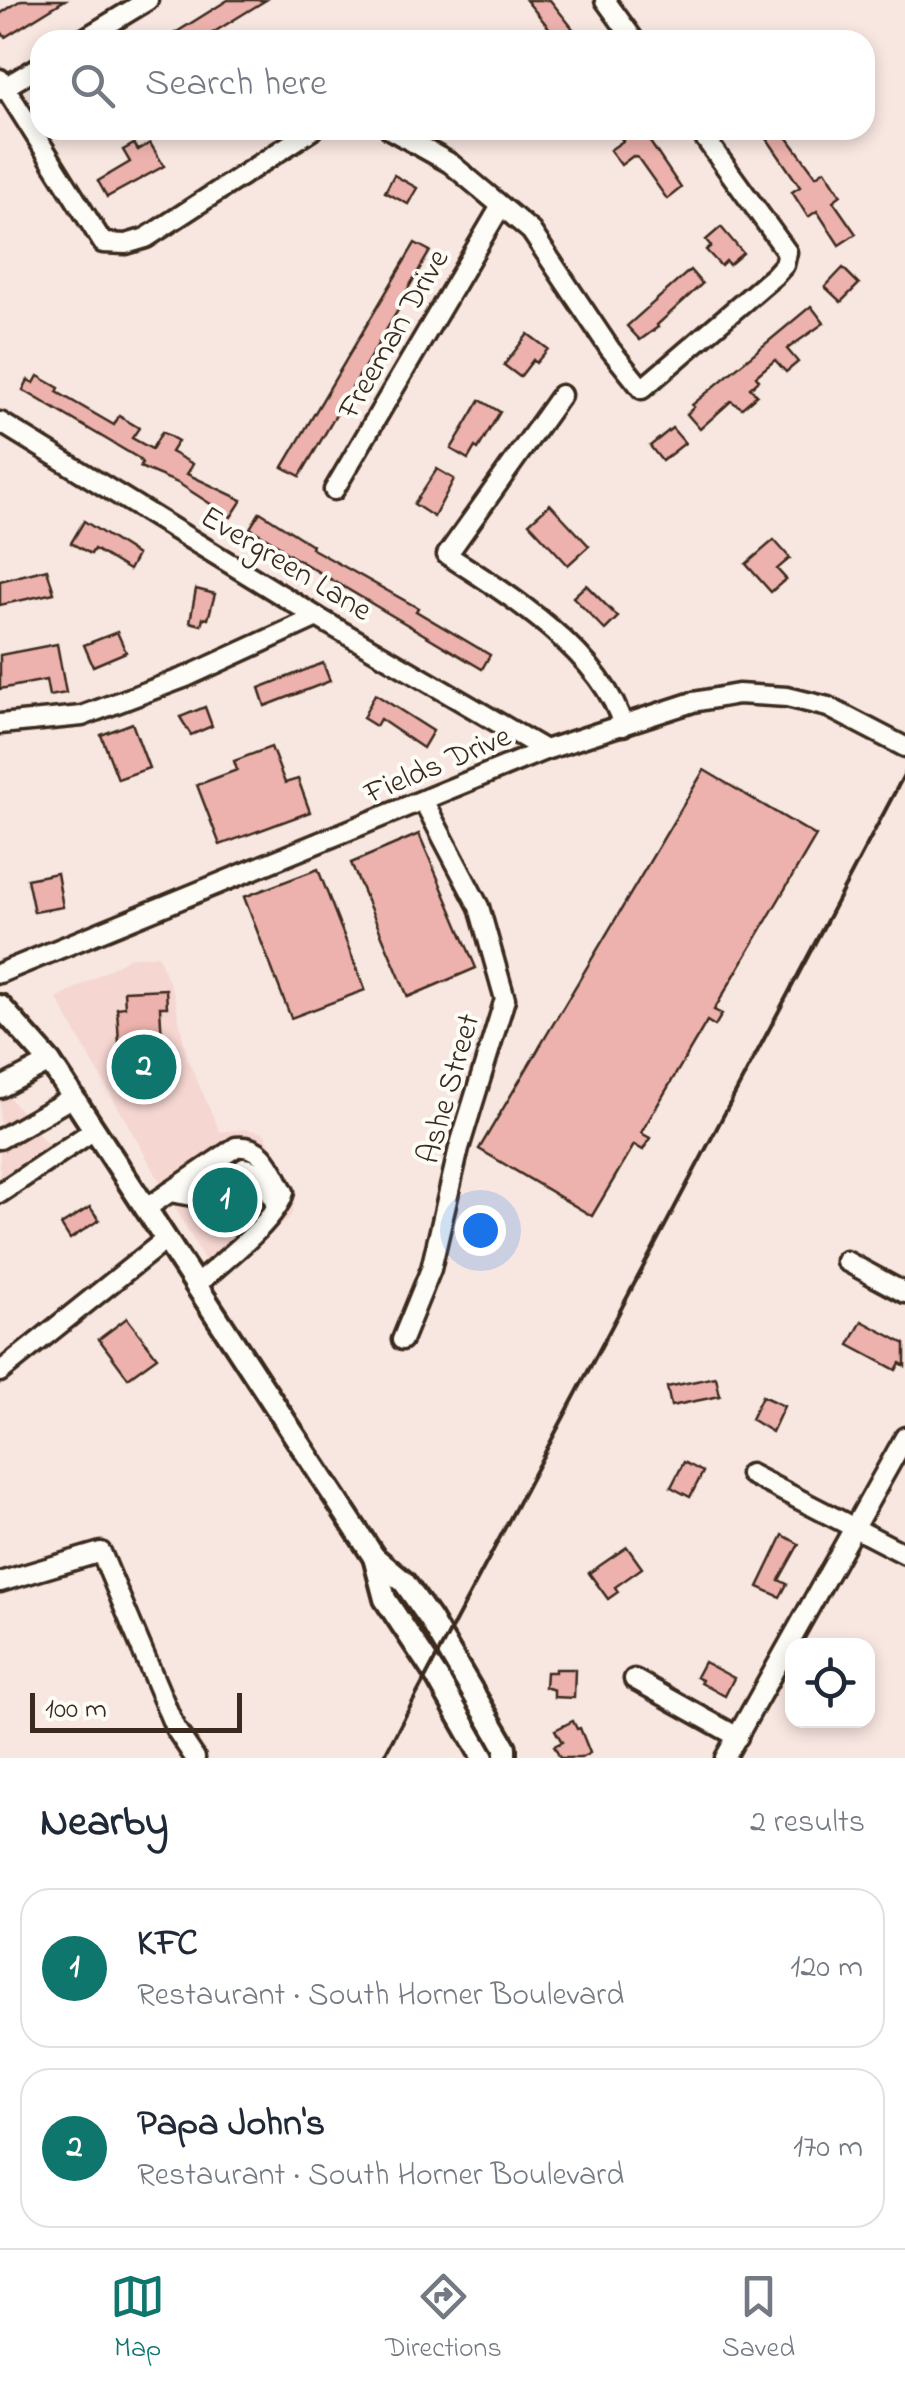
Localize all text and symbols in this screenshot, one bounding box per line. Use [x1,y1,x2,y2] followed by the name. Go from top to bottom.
[30,30,875,140] search box
[145,57,327,113] text: Search here
[65,58,120,113] icon: search
[327,240,463,429] street label: Freeman Drive
[190,495,381,635] street label: Evergreen Lane
[357,714,520,819] street label: Fields Drive
[407,1008,494,1170] street label: Ashe Street
[112,1030,176,1104] pin: 2
[192,1162,258,1238] pin: 1
[455,1205,506,1256] your location
[785,1638,875,1728] map controls
[785,1638,875,1728] button: locate
[30,1688,242,1732] scale bar
[45,1690,107,1731] text: 100 m
[40,1793,168,1854] text: Nearby
[750,1800,865,1847] text: 2 results
[137,1917,198,1973] text: KFC
[69,1945,80,1992] text: 1
[790,1945,863,1992] text: 120 m
[137,1973,624,2020] text: Restaurant · South Horner Boulevard
[137,2097,325,2153] text: Papa John's
[67,2125,82,2172] text: 2
[793,2125,863,2172] text: 170 m
[137,2153,624,2200] text: Restaurant · South Horner Boulevard
[110,2269,165,2370] tab: Map
[385,2269,502,2370] tab: Directions
[722,2269,795,2370] tab: Saved

